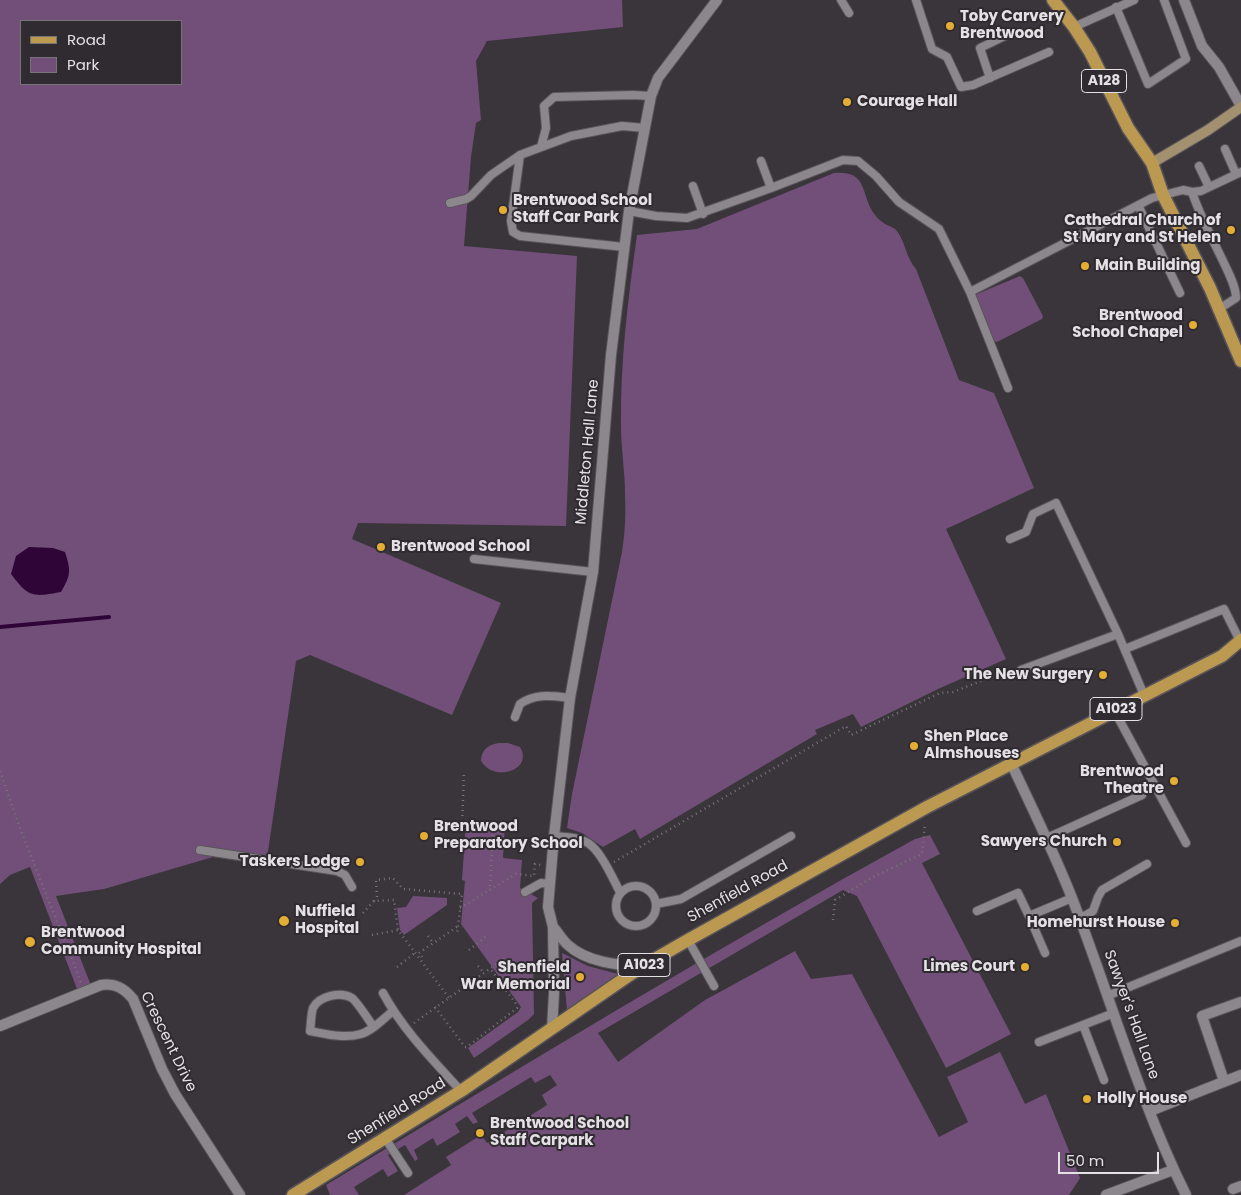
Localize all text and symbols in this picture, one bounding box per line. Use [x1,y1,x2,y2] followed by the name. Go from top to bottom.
[960,8,1064,43] place label: Toby Carvery Brentwood
[20,20,182,85] legend
[944,20,956,32] marker: Toby Carvery Brentwood
[67,29,106,50] text: Road
[67,54,99,75] text: Park
[1082,70,1126,92] road number: A128
[857,93,957,111] place label: Courage Hall
[841,96,853,108] marker: Courage Hall
[513,192,652,227] place label: Brentwood School Staff Car Park
[497,204,509,216] marker: Brentwood School Staff Car Park
[1063,212,1221,247] place label: Cathedral Church of St Mary and St Helen
[1225,224,1237,236] marker: Cathedral Church of St Mary and St Helen
[1095,257,1200,275] place label: Main Building
[1079,260,1091,272] marker: Main Building
[1072,307,1183,342] place label: Brentwood School Chapel
[1187,319,1199,331] marker: Brentwood School Chapel
[573,379,603,525] street label: Middleton Hall Lane
[391,538,530,556] place label: Brentwood School
[375,541,387,553] marker: Brentwood School
[964,666,1093,684] place label: The New Surgery
[1097,669,1109,681] marker: The New Surgery
[1090,698,1142,721] road number: A1023
[924,728,1019,763] place label: Shen Place Almshouses
[908,740,920,752] marker: Shen Place Almshouses
[1080,763,1164,798] place label: Brentwood Theatre
[1168,775,1180,787] marker: Brentwood Theatre
[434,818,583,853] place label: Brentwood Preparatory School
[418,830,430,842] marker: Brentwood Preparatory School
[981,833,1107,851] place label: Sawyers Church
[1111,836,1123,848] marker: Sawyers Church
[240,853,350,871] place label: Taskers Lodge
[354,856,366,868] marker: Taskers Lodge
[685,857,791,927] street label: Shenfield Road
[295,903,359,938] place label: Nuffield Hospital
[277,914,291,928] marker: Nuffield Hospital
[1027,914,1165,932] place label: Homehurst House
[1169,917,1181,929] marker: Homehurst House
[41,924,201,959] place label: Brentwood Community Hospital
[23,935,37,949] marker: Brentwood Community Hospital
[1099,948,1163,1082] street label: Sawyer's Hall Lane
[618,954,670,976] road number: A1023
[923,958,1015,976] place label: Limes Court
[461,959,570,994] place label: Shenfield War Memorial
[1019,961,1031,973] marker: Limes Court
[574,971,586,983] marker: Shenfield War Memorial
[136,989,200,1095] street label: Crescent Drive
[345,1075,449,1149] street label: Shenfield Road
[1097,1090,1187,1108] place label: Holly House
[1081,1093,1093,1105] marker: Holly House
[490,1115,629,1150] place label: Brentwood School Staff Carpark
[474,1127,486,1139] marker: Brentwood School Staff Carpark
[1061,1142,1162,1174] scale bar
[1066,1150,1104,1171] text: 50 m

